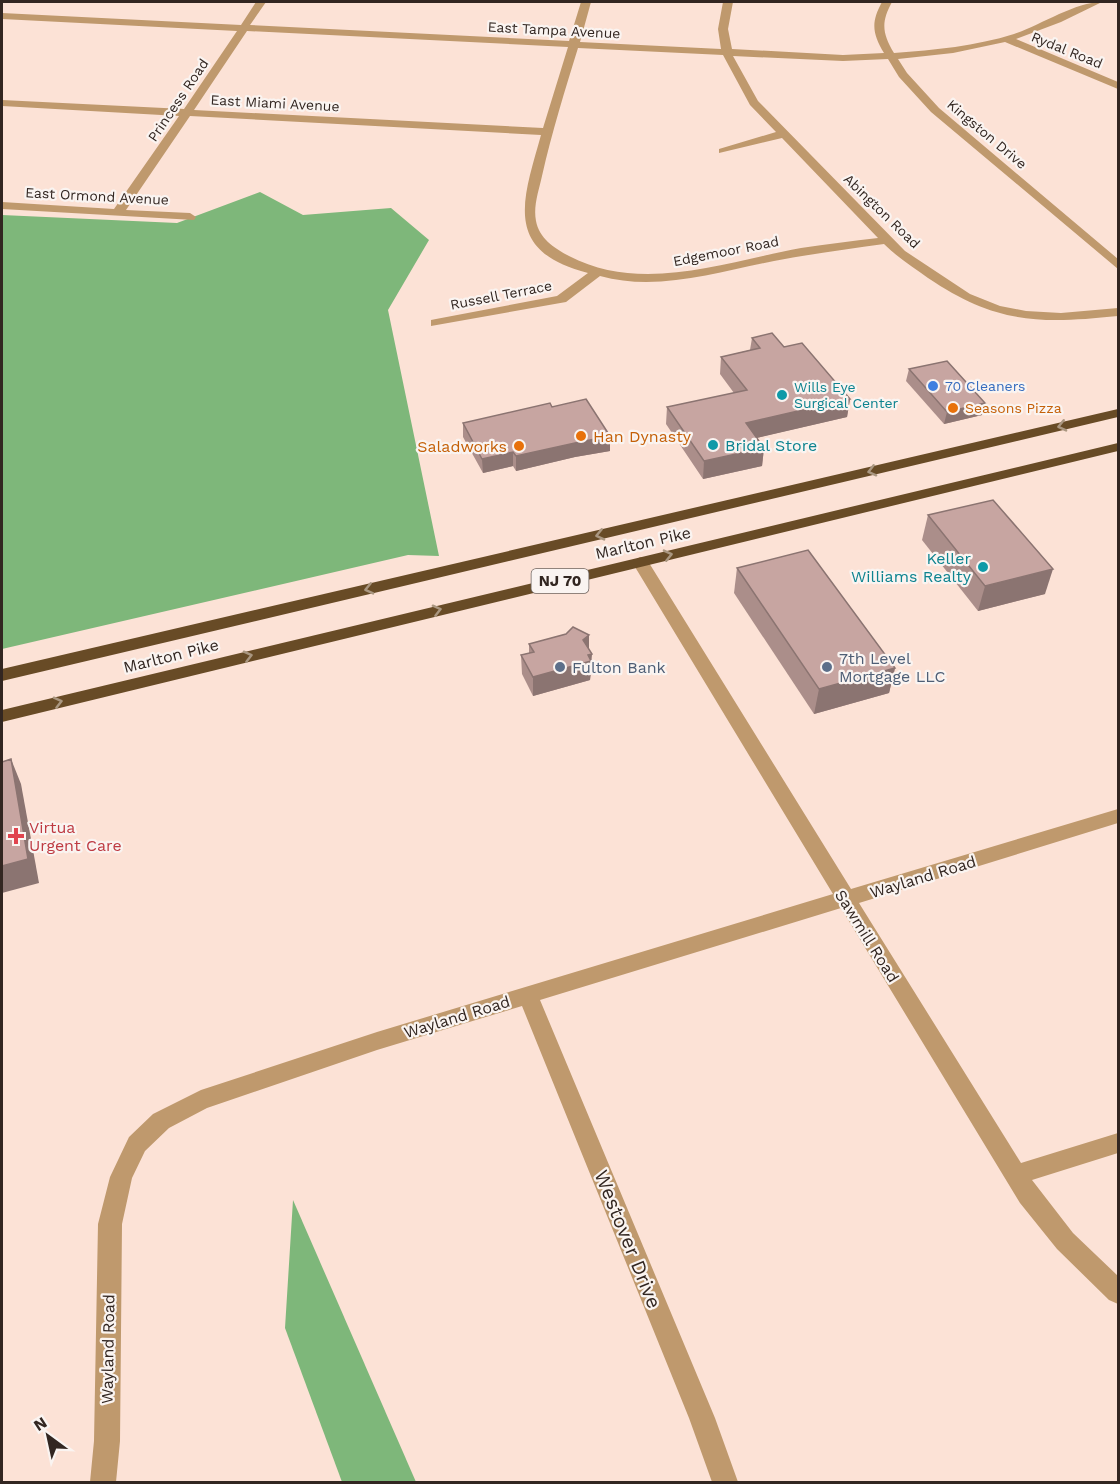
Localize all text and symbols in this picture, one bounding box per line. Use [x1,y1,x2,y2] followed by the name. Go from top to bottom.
[487,19,621,41] street label: East Tampa Avenue
[1029,28,1105,72] street label: Rydal Road
[144,56,212,144] street label: Princess Road
[210,92,340,114] street label: East Miami Avenue
[944,96,1030,172] street label: Kingston Drive
[841,171,923,251] street label: Abington Road
[25,184,169,208] street label: East Ormond Avenue
[672,233,780,269] street label: Edgemoor Road
[449,277,553,313] street label: Russell Terrace
[945,378,1026,394] place label: 70 Cleaners
[794,379,899,411] place label: Wills Eye Surgical Center
[926,379,940,393] marker: 70 Cleaners
[775,388,789,402] marker: Wills Eye Surgical Center
[965,400,1062,416] place label: Seasons Pizza
[946,401,960,415] marker: Seasons Pizza
[1057,419,1067,432] one-way arrow
[593,427,692,446] place label: Han Dynasty
[574,429,588,443] marker: Han Dynasty
[725,436,817,455] place label: Bridal Store
[417,437,507,456] place label: Saladworks
[706,438,720,452] marker: Bridal Store
[512,439,526,453] marker: Saladworks
[867,463,877,476] one-way arrow
[593,523,693,563] street label: Marlton Pike
[596,528,606,541] one-way arrow
[851,549,972,586] place label: Keller Williams Realty
[663,550,673,563] one-way arrow
[976,560,990,574] marker: Keller Williams Realty
[532,569,588,593] road number: NJ 70
[365,582,375,595] one-way arrow
[432,605,442,618] one-way arrow
[121,635,221,677] street label: Marlton Pike
[839,649,945,686] place label: 7th Level Mortgage LLC
[243,651,253,664] one-way arrow
[572,658,666,677] place label: Fulton Bank
[553,660,567,674] marker: Fulton Bank
[820,660,834,674] marker: 7th Level Mortgage LLC
[53,696,63,709] one-way arrow
[29,818,122,855] place label: Virtua Urgent Care
[7,827,25,845] marker: Virtua Urgent Care
[868,852,978,902] street label: Wayland Road
[831,886,903,986] street label: Sawmill Road
[402,992,512,1042] street label: Wayland Road
[589,1166,667,1312] street label: Westover Drive
[98,1294,118,1404] street label: Wayland Road
[18,1406,78,1466] north arrow
[30,1413,50,1435] text: N

